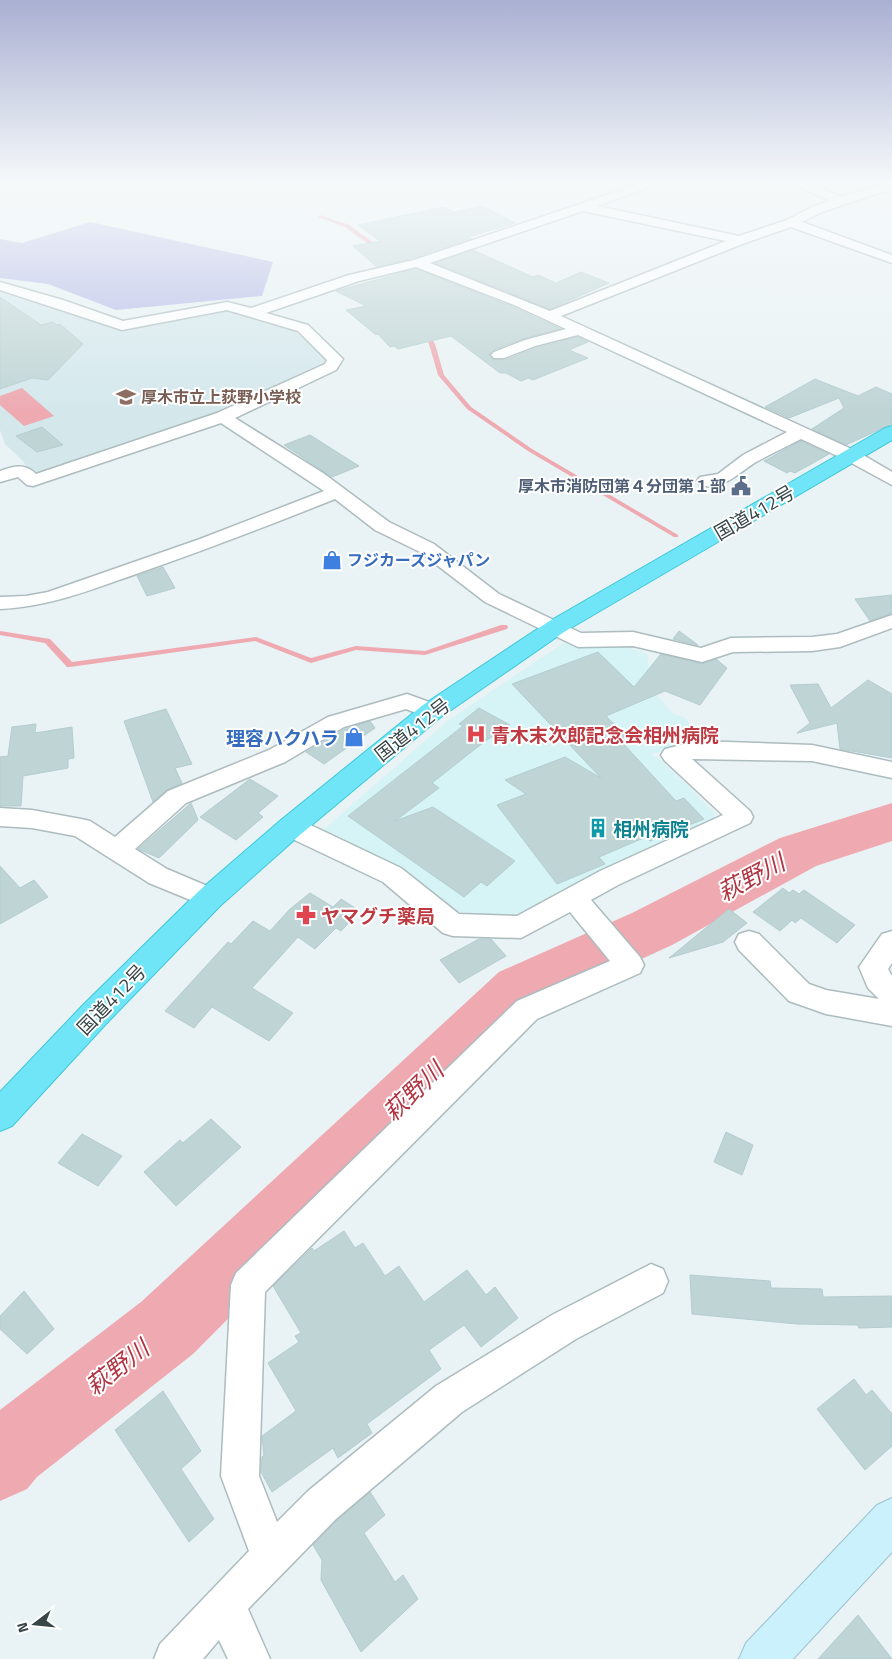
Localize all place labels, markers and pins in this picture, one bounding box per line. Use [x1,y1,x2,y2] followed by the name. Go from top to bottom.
[141,385,301,409] place label: 厚木市立上荻野小学校
[115,386,137,408] school or university icon: 厚木市立上荻野小学校
[518,474,726,498] place label: 厚木市消防団第４分団第１部
[730,475,752,497] public building icon: 厚木市消防団第４分団第１部
[347,548,490,572] place label: フジカーズジャパン
[321,549,343,571] shop icon: フジカーズジャパン
[491,720,719,749] place label: 青木末次郎記念会相州病院
[226,723,339,752] place label: 理容ハクハラ
[465,723,487,745] hospital icon: 青木末次郎記念会相州病院
[343,726,365,748] shop icon: 理容ハクハラ
[613,814,689,843] place label: 相州病院
[587,817,609,839] building icon: 相州病院
[321,901,435,930] place label: ヤマグチ薬局
[295,904,317,926] pharmacy icon: ヤマグチ薬局

